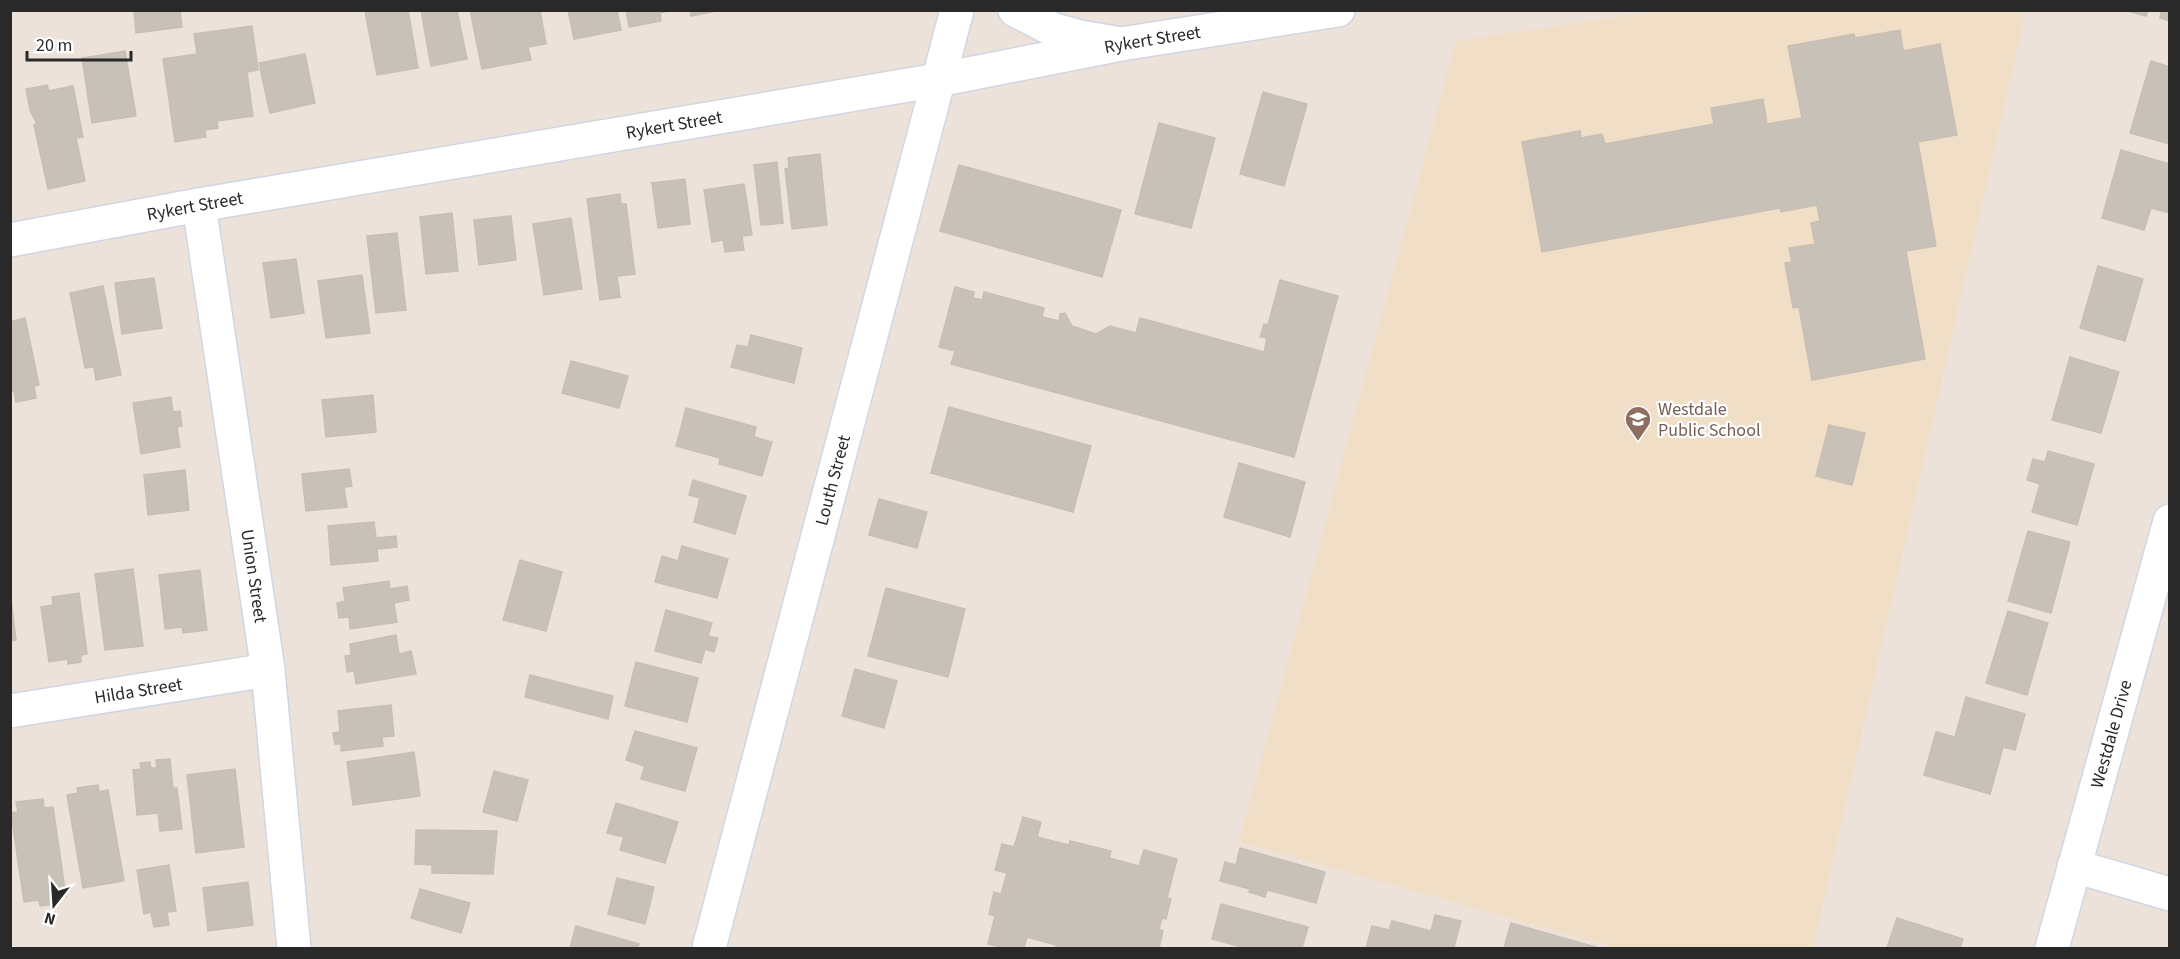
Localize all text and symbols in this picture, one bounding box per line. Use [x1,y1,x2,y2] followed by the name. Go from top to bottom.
[1102,19,1202,60] street label: Rykert Street
[27,24,130,62] scale bar
[36,33,72,58] text: 20 m
[624,104,724,145] street label: Rykert Street
[145,185,245,227] street label: Rykert Street
[1658,397,1760,443] place label: Westdale Public School
[1623,404,1653,442] school or university icon: Westdale Public School
[809,432,857,528] street label: Louth Street
[235,527,273,624] street label: Union Street
[93,671,184,710] street label: Hilda Street
[2084,677,2138,791] street label: Westdale Drive
[24,875,84,935] north arrow
[42,906,58,930] text: N

